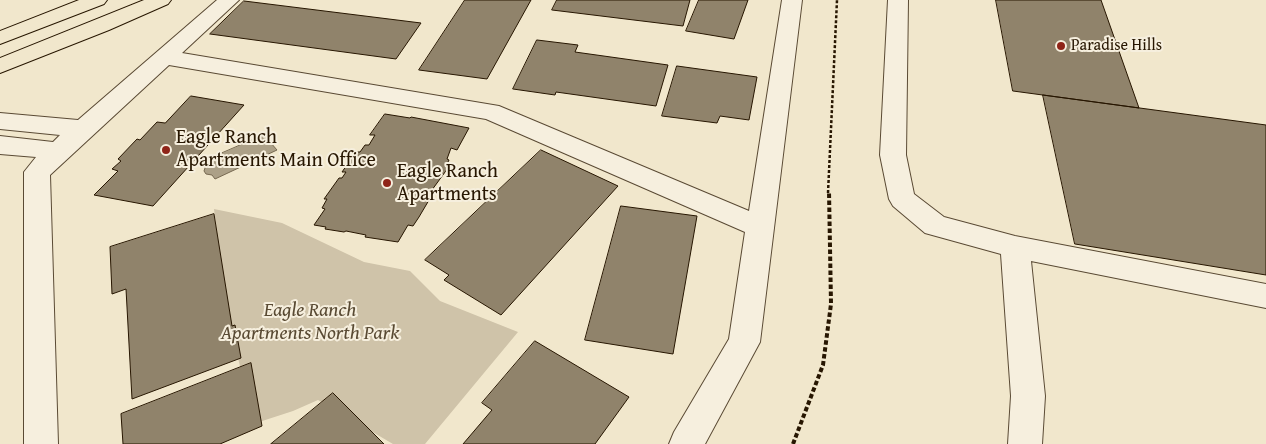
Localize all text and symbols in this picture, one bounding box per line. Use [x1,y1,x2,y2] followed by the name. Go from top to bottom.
[1071,36,1162,56] place label: Paradise Hills
[1055,40,1067,52] marker: Paradise Hills
[176,126,376,173] place label: Eagle Ranch Apartments Main Office
[160,144,172,156] marker: Eagle Ranch Apartments Main Office
[397,160,498,207] place label: Eagle Ranch Apartments
[381,177,393,189] marker: Eagle Ranch Apartments
[221,299,399,346] park label: Eagle Ranch Apartments North Park

